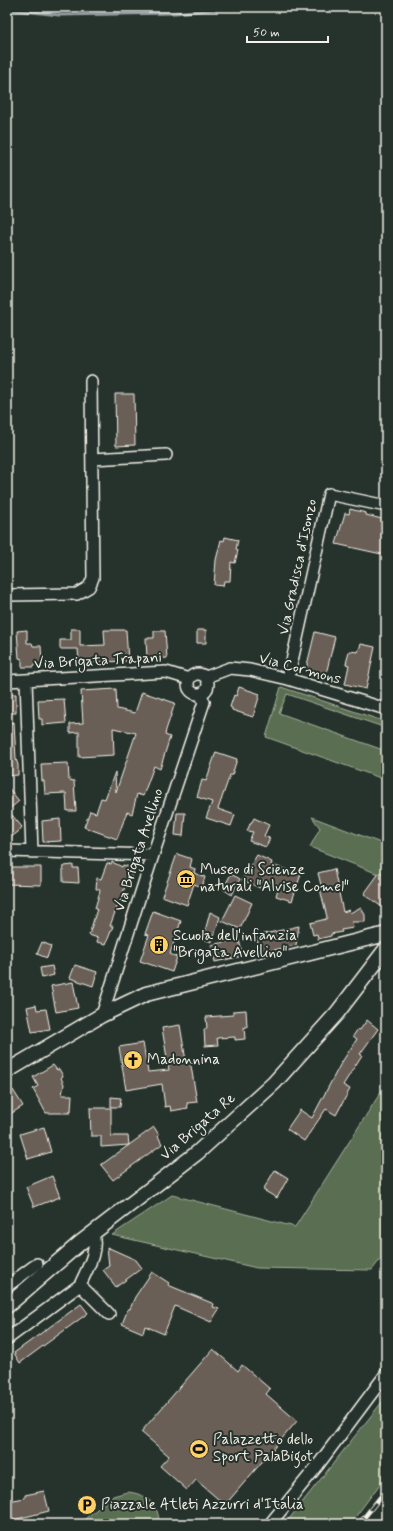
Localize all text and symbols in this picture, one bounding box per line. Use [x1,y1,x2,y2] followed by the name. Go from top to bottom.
[247,18,328,44] scale bar
[253,25,280,41] text: 50 m
[274,497,322,637] street label: Via Gradisca d'Isonzo
[34,648,162,675] street label: Via Brigata Trapani
[257,648,343,690] street label: Via Cormons
[110,786,169,915] street label: Via Brigata Avellino
[200,860,349,897] place label: Museo di Scienze naturali "Alvise Comel"
[175,868,197,890] museum icon: Museo di Scienze naturali "Alvise Comel"
[173,926,297,964] place label: Scuola dell'infanzia "Brigata Avellino"
[148,934,170,956] building icon: Scuola dell'infanzia "Brigata Avellino"
[122,1049,144,1071] church icon: Madonnina
[147,1050,220,1070] place label: Madonnina
[156,1089,241,1166] street label: Via Brigata Re
[213,1430,313,1468] place label: Palazzetto dello Sport PalaBigot
[188,1438,210,1460] sports icon: Palazzetto dello Sport PalaBigot
[76,1494,98,1516] parking icon: Piazzale Atleti Azzurri d'Italia
[101,1495,304,1515] place label: Piazzale Atleti Azzurri d'Italia

